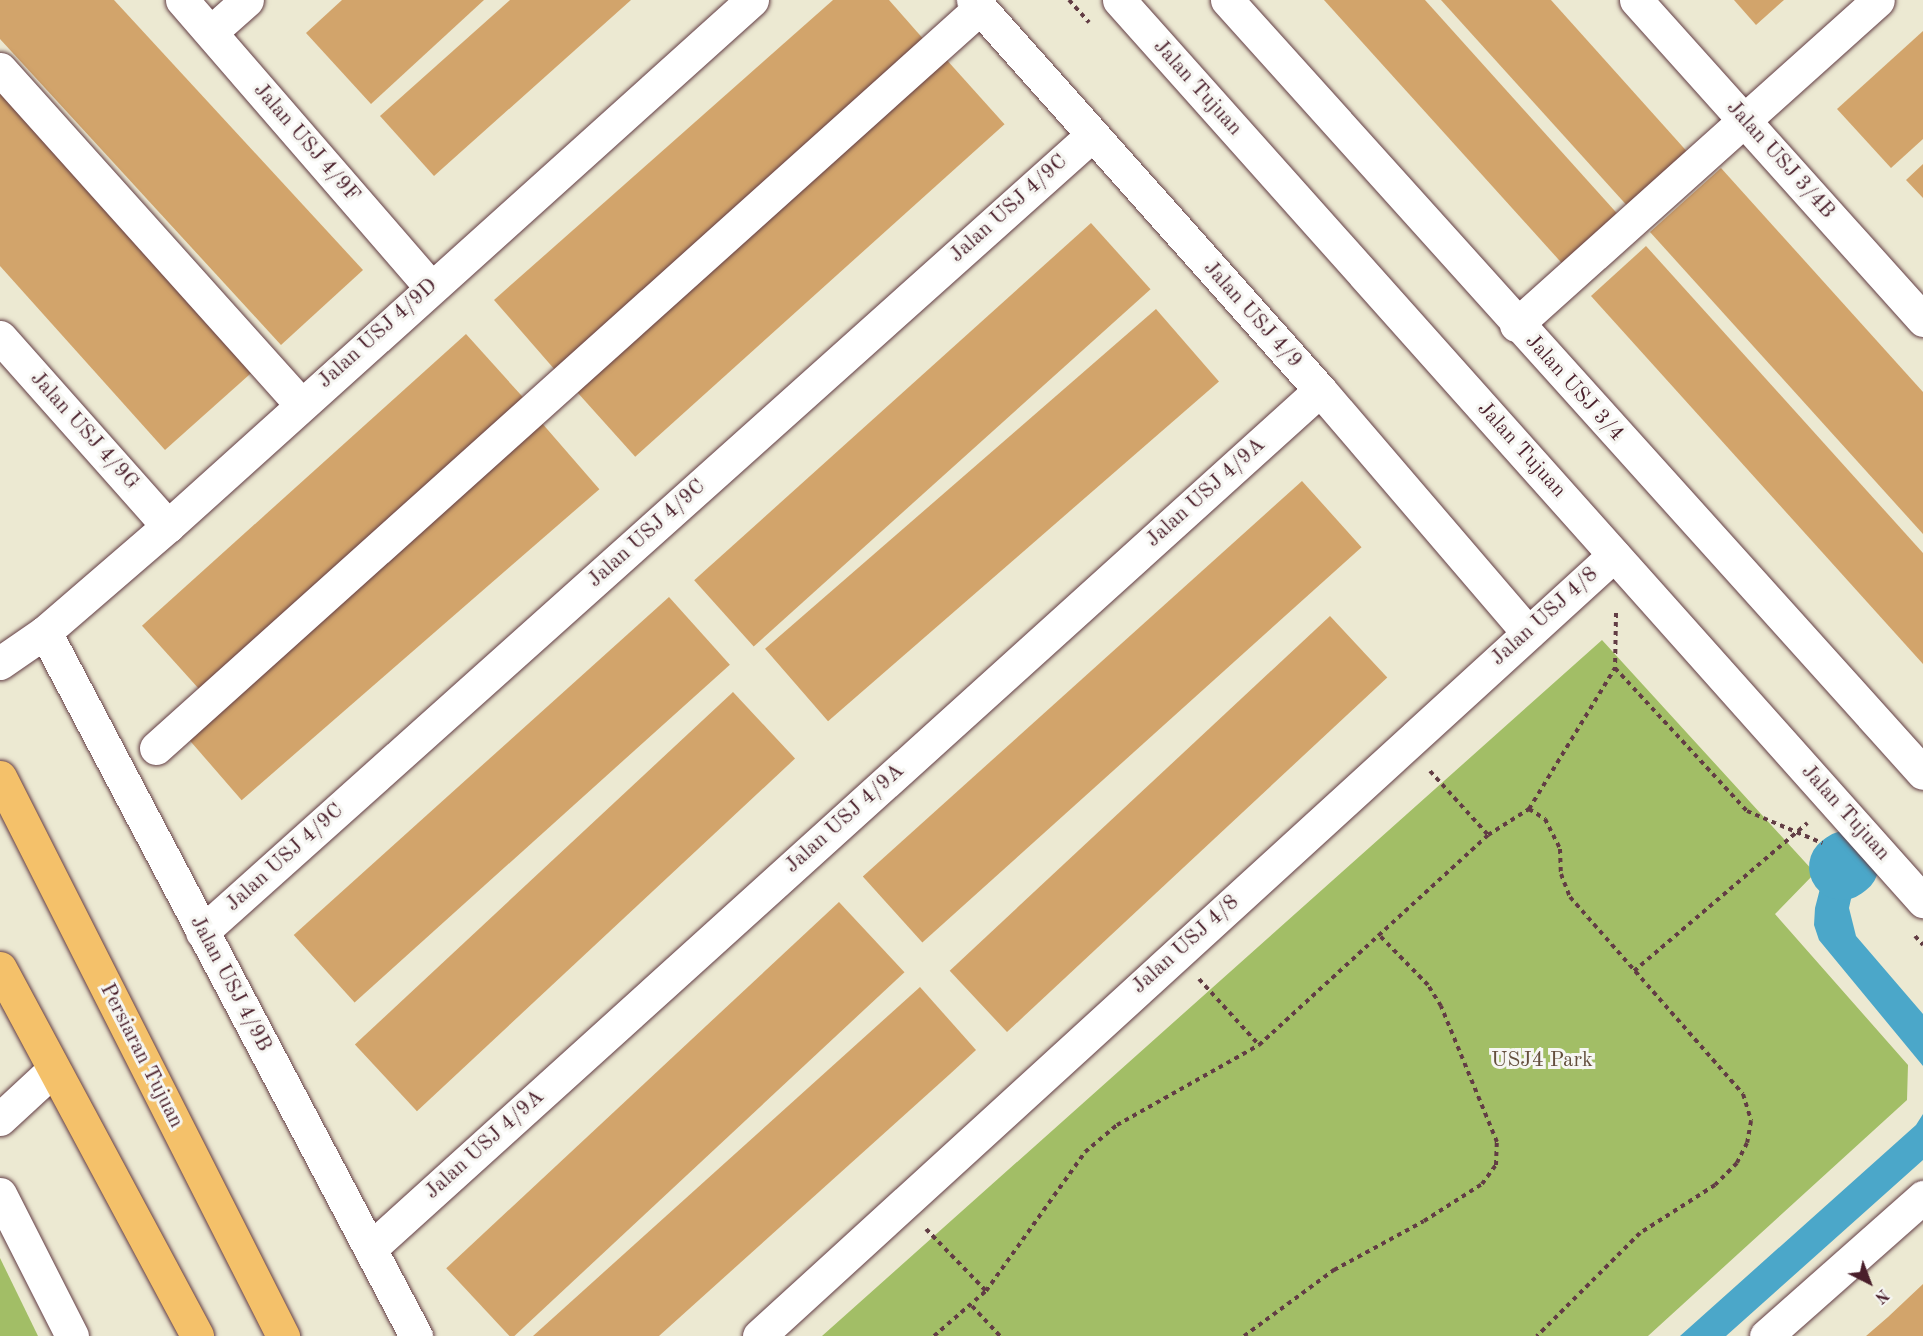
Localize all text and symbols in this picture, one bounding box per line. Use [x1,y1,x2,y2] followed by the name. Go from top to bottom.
[1147,35,1247,141] street label: Jalan Tujuan
[247,78,365,208] street label: Jalan USJ 4/9F
[1720,96,1840,224] street label: Jalan USJ 3/4B
[945,150,1073,268] street label: Jalan USJ 4/9C
[1197,256,1307,374] street label: Jalan USJ 4/9
[313,274,443,394] street label: Jalan USJ 4/9D
[1519,329,1629,447] street label: Jalan USJ 3/4
[24,367,144,495] street label: Jalan USJ 4/9G
[1471,397,1571,503] street label: Jalan Tujuan
[1141,433,1271,553] street label: Jalan USJ 4/9A
[583,475,711,593] street label: Jalan USJ 4/9C
[1486,562,1604,672] street label: Jalan USJ 4/8
[780,759,910,879] street label: Jalan USJ 4/9A
[1795,760,1895,866] street label: Jalan Tujuan
[221,799,349,917] street label: Jalan USJ 4/9C
[1127,890,1245,1000] street label: Jalan USJ 4/8
[184,912,276,1056] street label: Jalan USJ 4/9B
[94,980,188,1132] street label: Persiaran Tujuan
[1491,1048,1593,1074] park label: USJ4 Park
[420,1085,550,1205] street label: Jalan USJ 4/9A
[1839,1252,1899,1312] north arrow
[1871,1285,1891,1305] text: N

